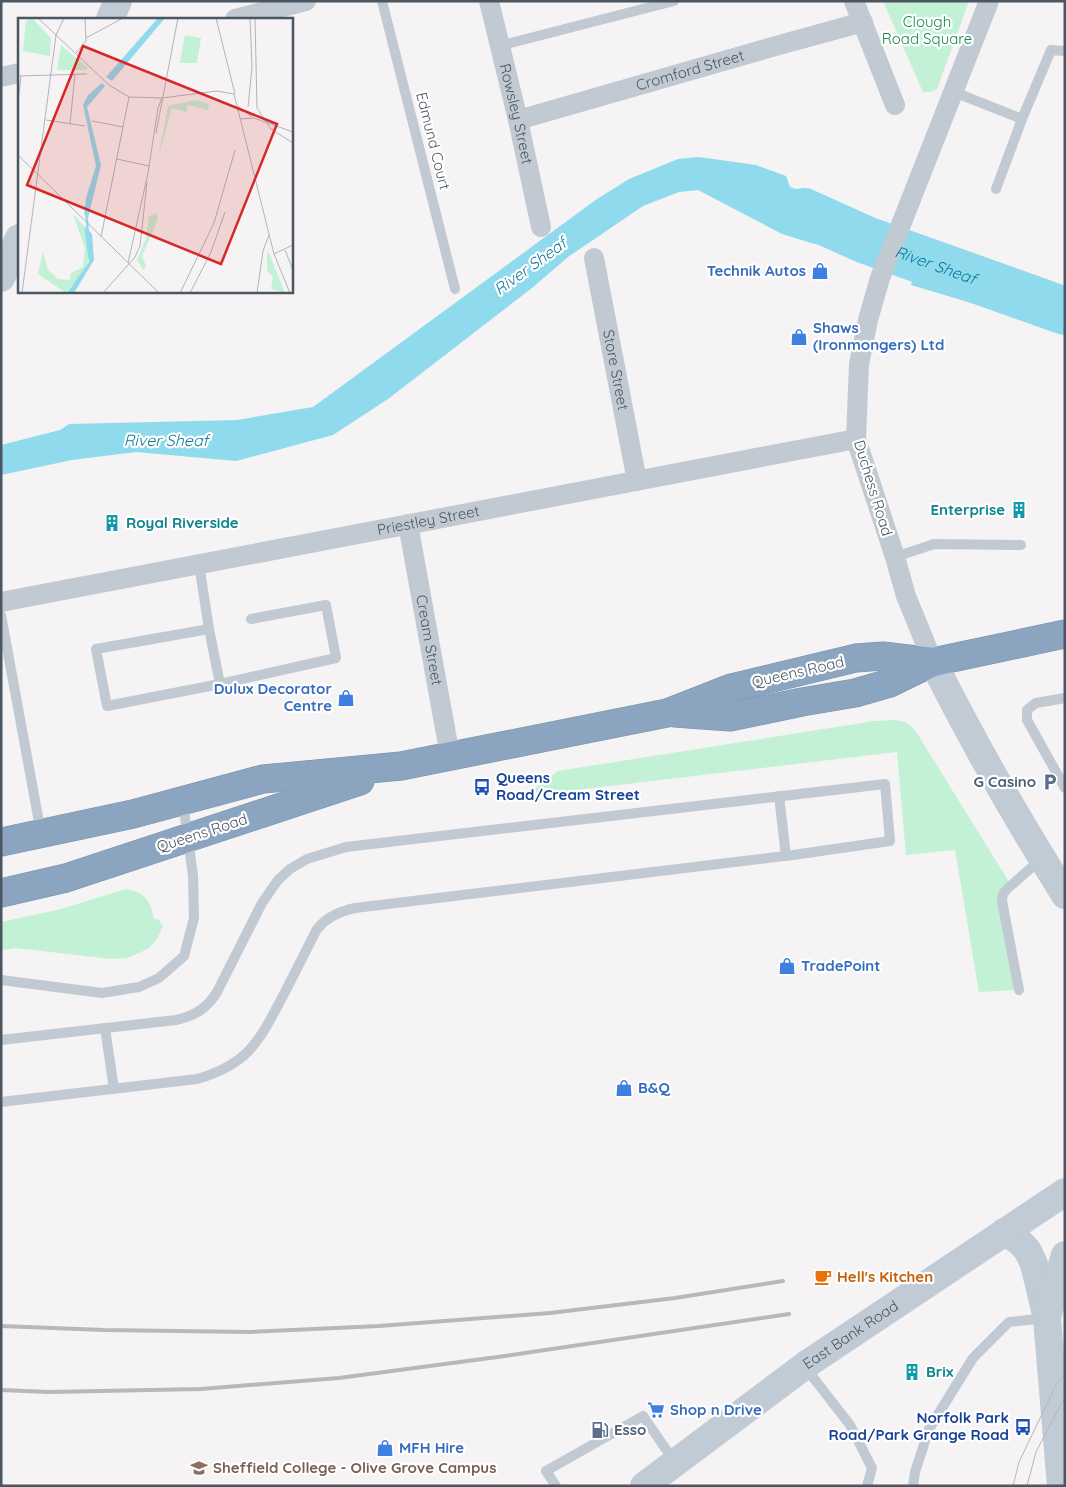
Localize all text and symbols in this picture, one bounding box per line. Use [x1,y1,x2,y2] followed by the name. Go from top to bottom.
[882,12,972,48] park label: Clough Road Square
[18,18,292,292] inset map
[634,46,746,95] street label: Cromford Street
[496,61,537,166] street label: Rowsley Street
[412,90,455,192] street label: Edmund Court
[490,231,573,299] water label: River Sheaf
[892,241,982,290] water label: River Sheaf
[707,261,806,280] place label: Technik Autos
[810,261,830,281] shop icon: Technik Autos
[813,318,944,354] place label: Shaws (Ironmongers) Ltd
[789,327,809,347] shop icon: Shaws (Ironmongers) Ltd
[599,328,633,412] street label: Store Street
[124,430,212,450] water label: River Sheaf
[850,438,897,538] street label: Duchess Road
[931,500,1005,519] place label: Enterprise
[1009,500,1029,520] building icon: Enterprise
[375,501,481,539] street label: Priestley Street
[102,513,122,533] building icon: Royal Riverside
[126,513,239,532] place label: Royal Riverside
[412,593,447,687] street label: Cream Street
[750,652,846,691] street label: Queens Road
[214,679,332,715] place label: Dulux Decorator Centre
[336,688,356,708] shop icon: Dulux Decorator Centre
[496,768,640,804] place label: Queens Road/Cream Street
[973,772,1036,791] place label: G Casino
[1040,772,1060,792] parking icon: G Casino
[472,777,492,797] bus stop icon: Queens Road/Cream Street
[154,809,250,856] street label: Queens Road
[777,956,797,976] shop icon: TradePoint
[801,956,880,975] place label: TradePoint
[614,1078,634,1098] shop icon: B&Q
[638,1078,670,1097] place label: B&Q
[813,1267,833,1287] cafe icon: Hell's Kitchen
[837,1267,933,1286] place label: Hell's Kitchen
[799,1296,902,1373] street label: East Bank Road
[902,1362,922,1382] building icon: Brix
[926,1362,954,1381] place label: Brix
[646,1400,666,1420] supermarket icon: Shop n Drive
[670,1400,762,1419] place label: Shop n Drive
[829,1408,1009,1444] place label: Norfolk Park Road/Park Grange Road
[1013,1417,1033,1437] bus stop icon: Norfolk Park Road/Park Grange Road
[590,1420,610,1440] fuel station icon: Esso
[614,1420,646,1439] place label: Esso
[375,1438,395,1458] shop icon: MFH Hire
[399,1438,464,1457] place label: MFH Hire
[189,1458,209,1478] school or university icon: Sheffield College - Olive Grove Campus
[213,1458,496,1477] place label: Sheffield College - Olive Grove Campus

